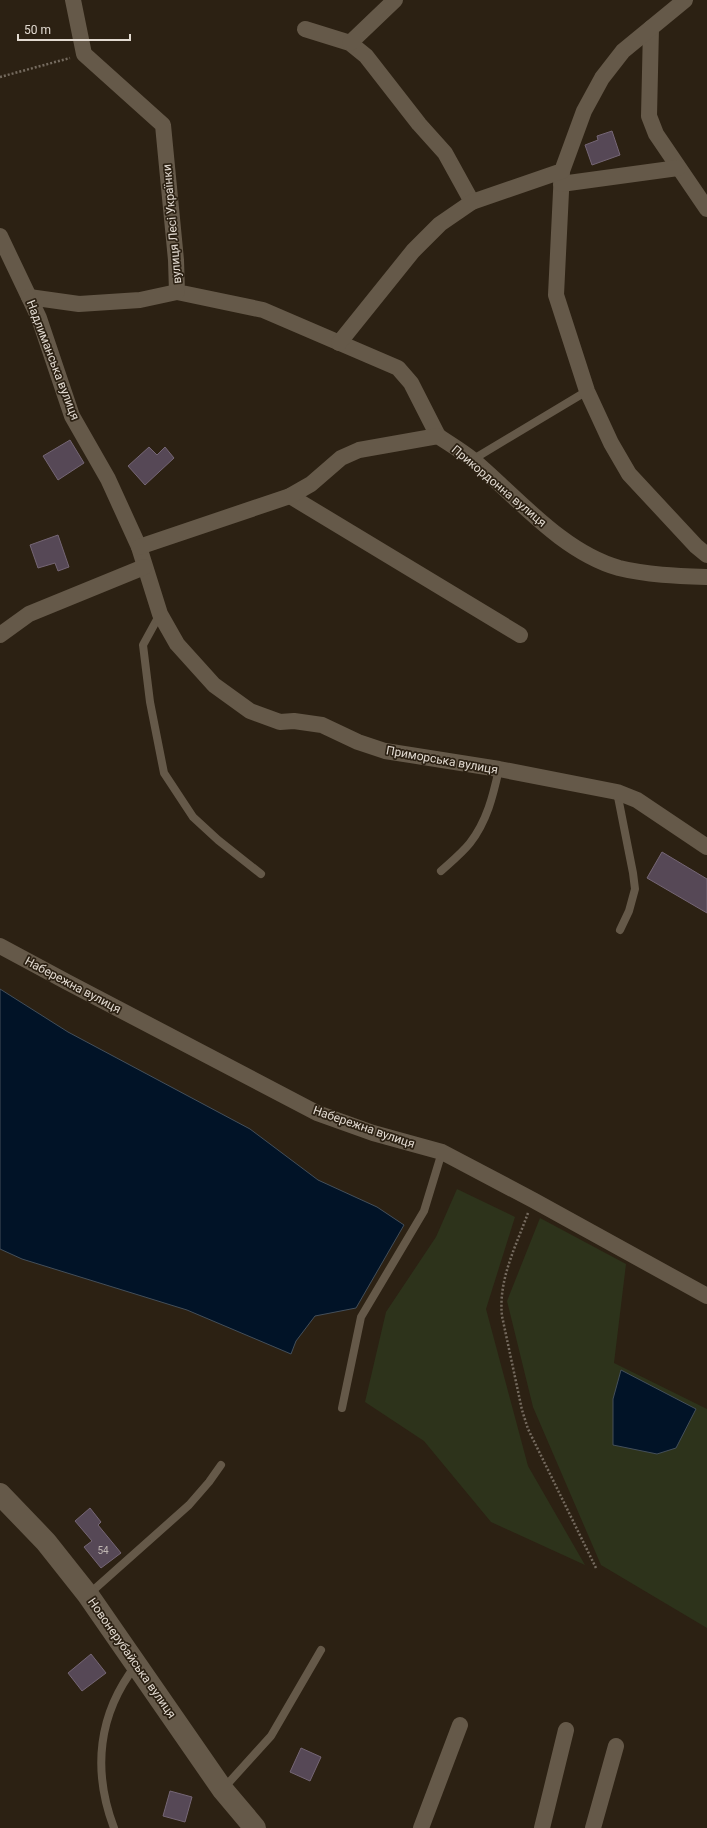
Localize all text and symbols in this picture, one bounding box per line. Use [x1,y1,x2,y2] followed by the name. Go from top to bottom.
[18,16,130,42] scale bar
[24,23,51,37] text: 50 m
[160,164,184,284] street label: вулиця Лесі Українки
[24,298,82,422] street label: Надлиманська вулиця
[449,442,549,530] street label: Прикордонна вулиця
[385,743,499,777] street label: Приморська вулиця
[23,954,123,1016] street label: Набережна вулиця
[311,1103,417,1151] street label: Набережна вулиця
[97,1545,109,1556] house number: 54
[85,1595,179,1721] street label: Новонерубайська вулиця

